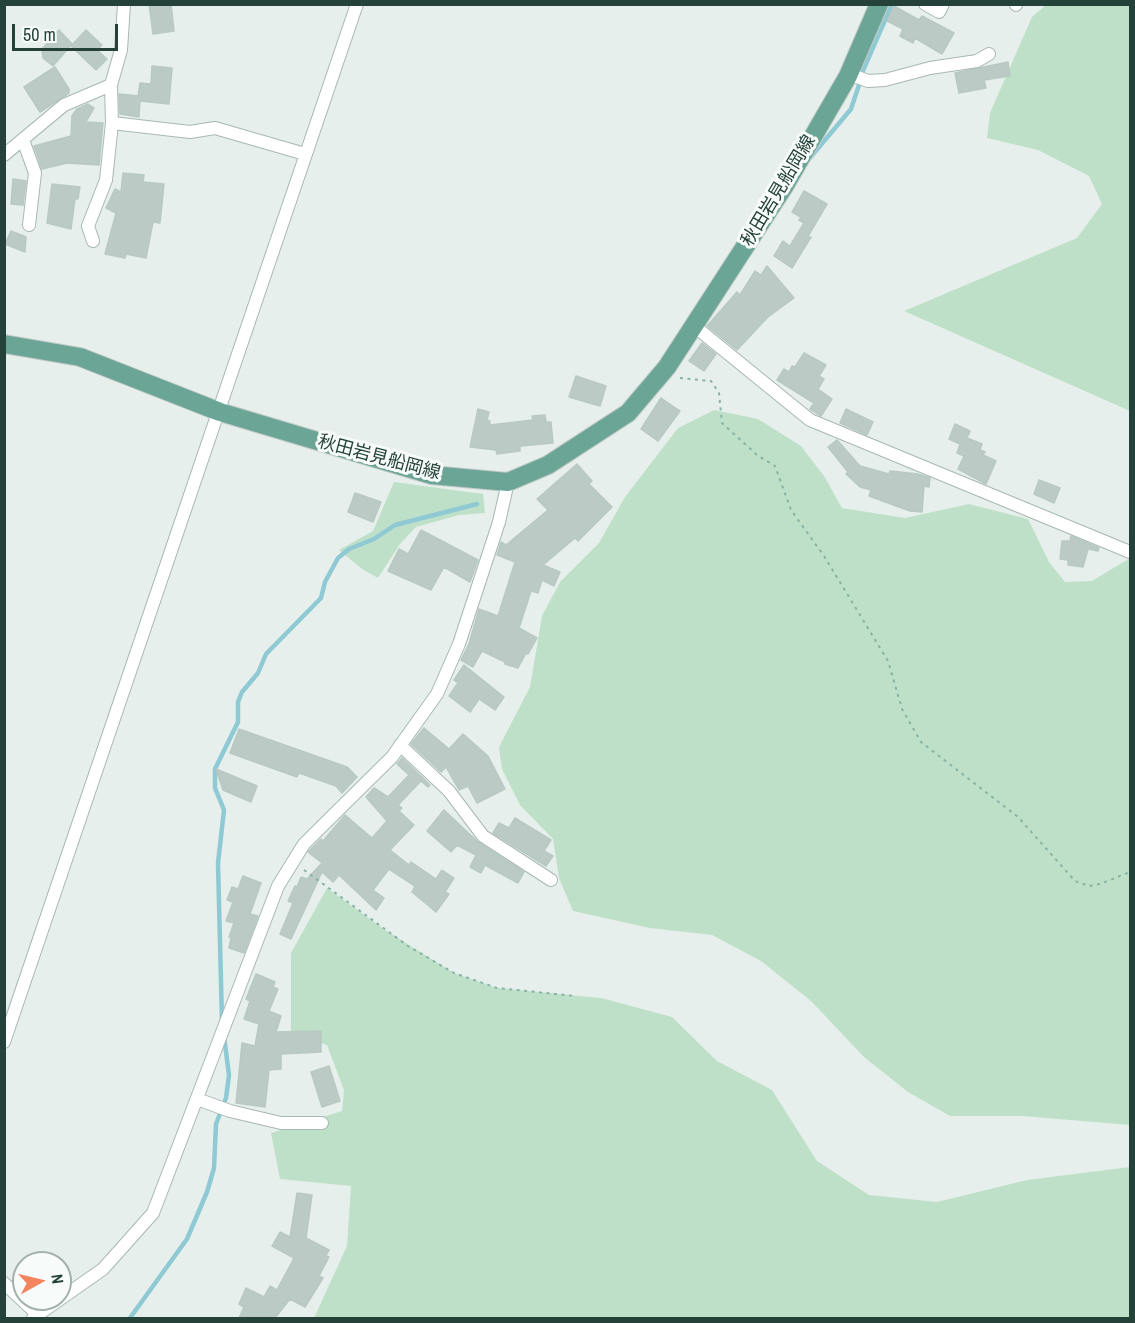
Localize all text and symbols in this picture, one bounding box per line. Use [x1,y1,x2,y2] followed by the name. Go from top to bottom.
[15,12,122,50] scale bar
[23,22,56,47] text: 50 m
[737,131,821,251] street label: 秋田岩見船岡線
[315,431,443,485] street label: 秋田岩見船岡線
[12,1251,72,1311] north arrow
[46,1273,69,1285] text: N

